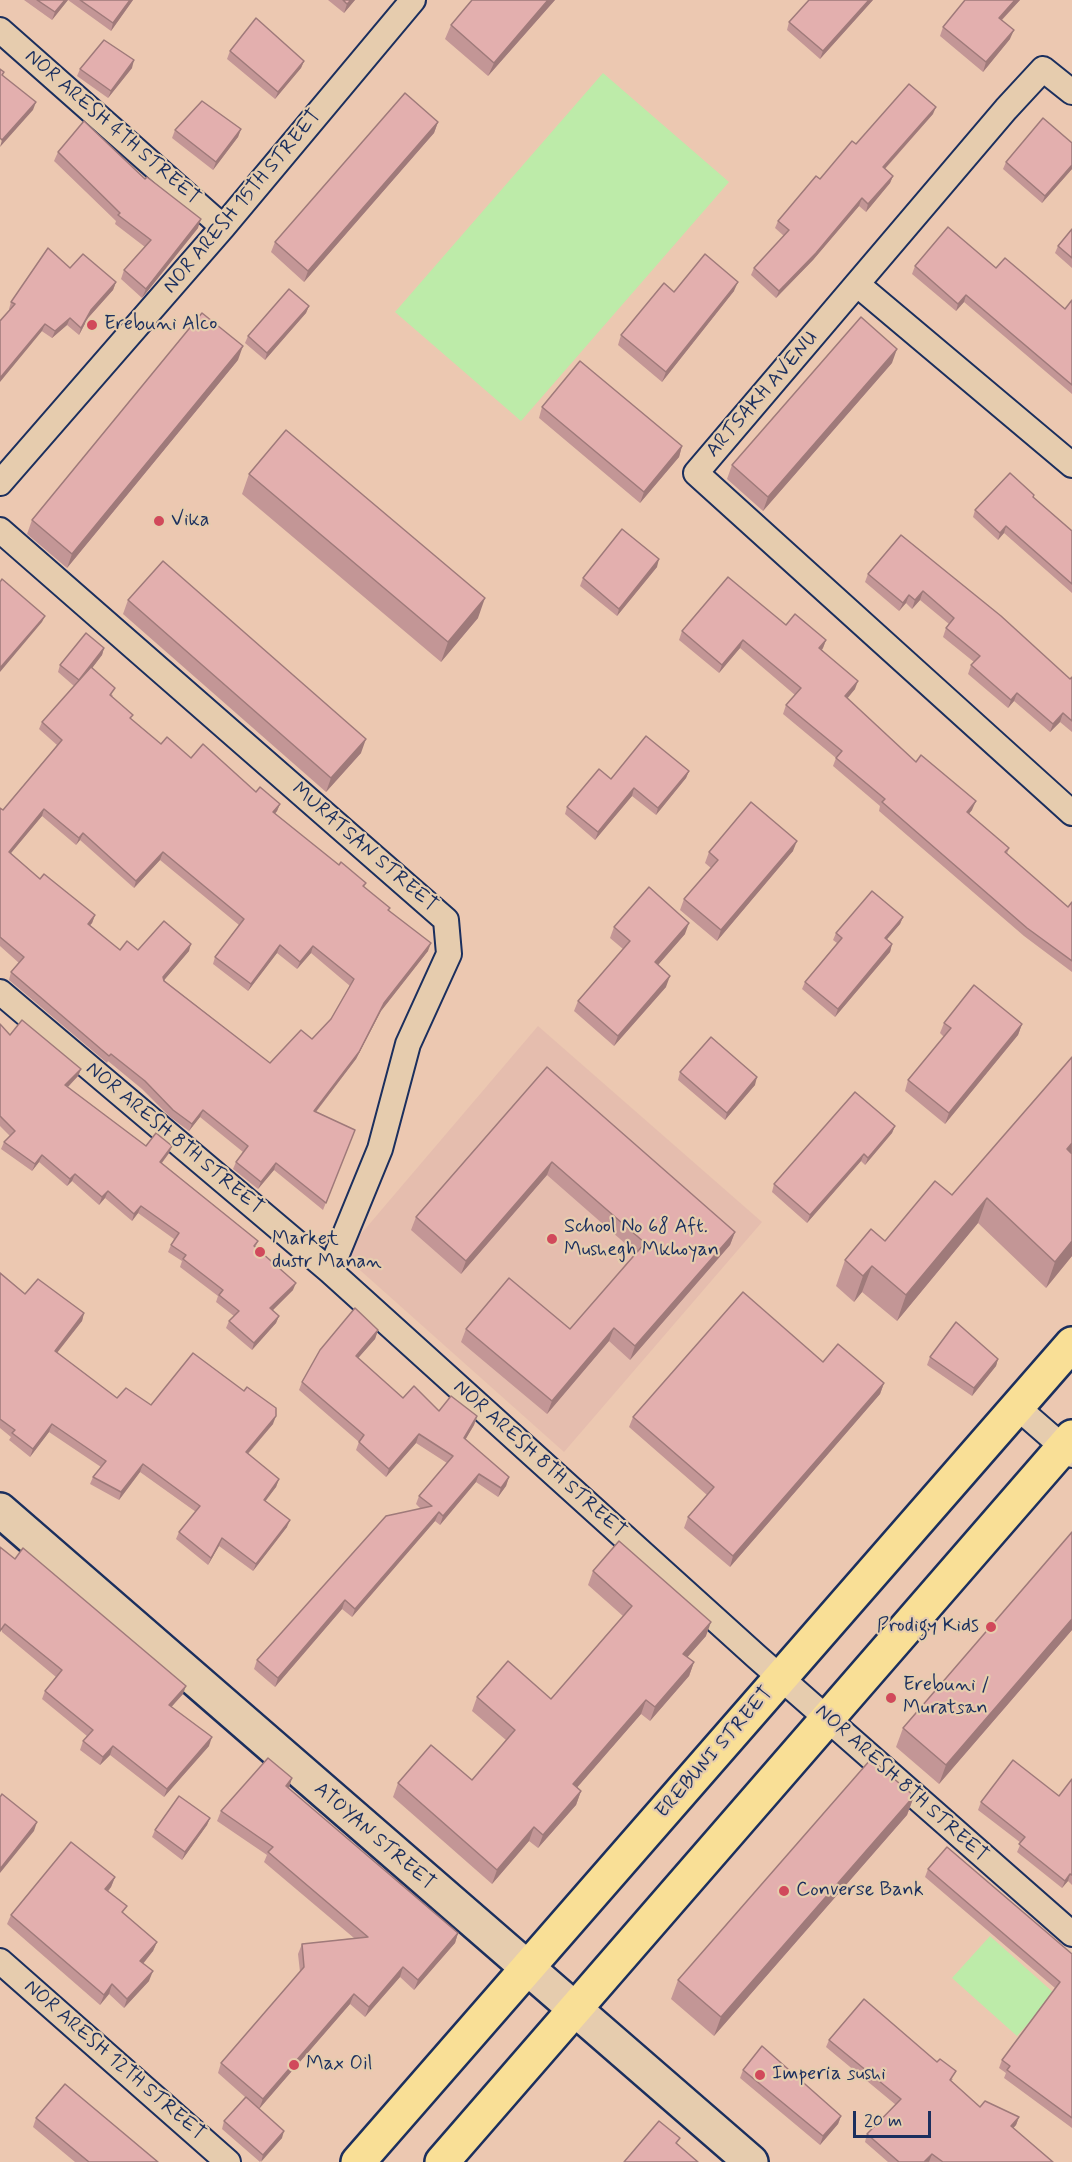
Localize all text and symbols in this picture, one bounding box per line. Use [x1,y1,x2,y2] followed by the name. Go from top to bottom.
[19,45,205,211] street label: NOR ARESH 4TH STREET
[159,105,327,299] street label: NOR ARESH 15TH STREET
[104,313,217,337] place label: Erebuni Alco
[85,318,99,332] marker: Erebuni Alco
[702,327,824,463] street label: ARTSAKH AVENU
[171,509,210,533] place label: Vika
[152,514,166,528] marker: Vika
[286,778,442,918] street label: MURATSAN STREET
[80,1058,268,1220] street label: NOR ARESH 8TH STREET
[564,1216,719,1263] place label: School No 68 Aft. Mushegh Mkhoyan
[272,1228,382,1275] place label: Market dustr Manan
[545,1232,559,1246] marker: School No 68 Aft. Mushegh Mkhoyan
[253,1245,267,1259] marker: Market dustr Manan
[448,1376,630,1544] street label: NOR ARESH 8TH STREET
[877,1615,979,1639] place label: Prodigy Kids
[984,1620,998,1634] marker: Prodigy Kids
[903,1674,990,1721] place label: Erebuni / Muratsan
[651,1682,779,1824] street label: EREBUNI STREET
[884,1691,898,1705] marker: Erebuni / Muratsan
[810,1700,992,1868] street label: NOR ARESH 8TH STREET
[308,1778,440,1896] street label: ATOYAN STREET
[796,1879,924,1903] place label: Converse Bank
[777,1884,791,1898] marker: Converse Bank
[18,1976,210,2146] street label: NOR ARESH 12TH STREET
[306,2053,373,2077] place label: Max Oil
[287,2058,301,2072] marker: Max Oil
[772,2063,886,2087] place label: Imperia sushi
[753,2068,767,2082] marker: Imperia sushi
[856,2099,934,2137] scale bar
[864,2109,902,2133] text: 20 m

